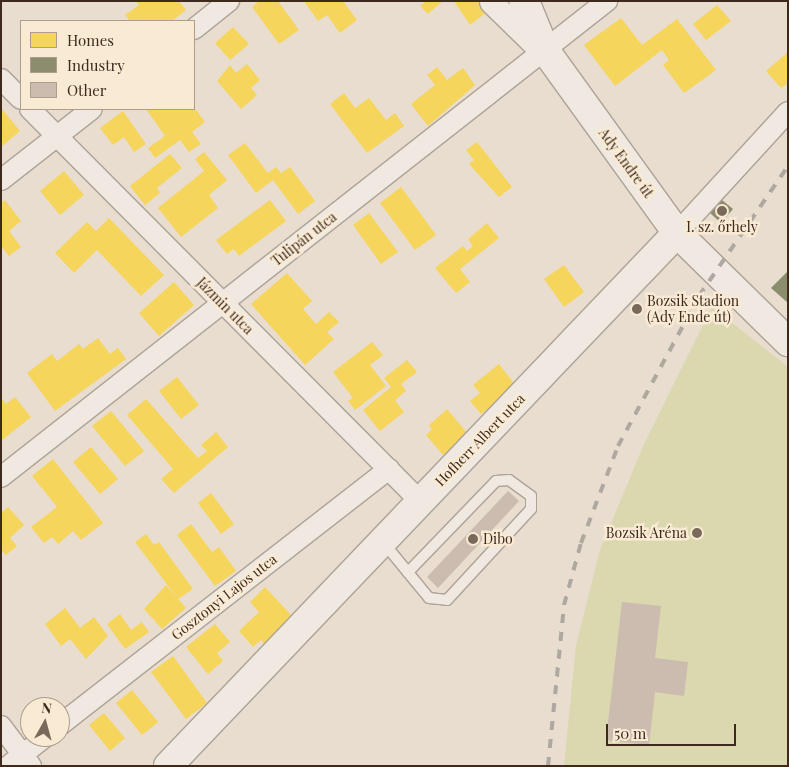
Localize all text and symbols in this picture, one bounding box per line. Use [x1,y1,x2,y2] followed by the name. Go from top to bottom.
[20,20,195,110] legend
[67,30,114,50] text: Homes
[67,55,125,75] text: Industry
[67,80,107,100] text: Other
[595,125,657,201] street label: Ady Endre út
[716,205,728,217] marker: I. sz. őrhely
[268,208,340,270] street label: Tulipán utca
[686,219,758,235] place label: I. sz. őrhely
[193,274,257,338] street label: Jázmin utca
[647,293,739,326] place label: Bozsik Stadion (Ady Ende út)
[631,303,643,315] marker: Bozsik Stadion (Ady Ende út)
[431,390,529,490] street label: Hofherr Albert utca
[605,525,687,541] place label: Bozsik Aréna
[691,527,703,539] marker: Bozsik Aréna
[483,531,513,547] place label: Dibo
[467,533,479,545] marker: Dibo
[168,551,280,643] street label: Gosztonyi Lajos utca
[20,697,70,747] north arrow
[41,698,53,718] text: N
[609,714,739,746] scale bar
[614,723,646,743] text: 50 m

